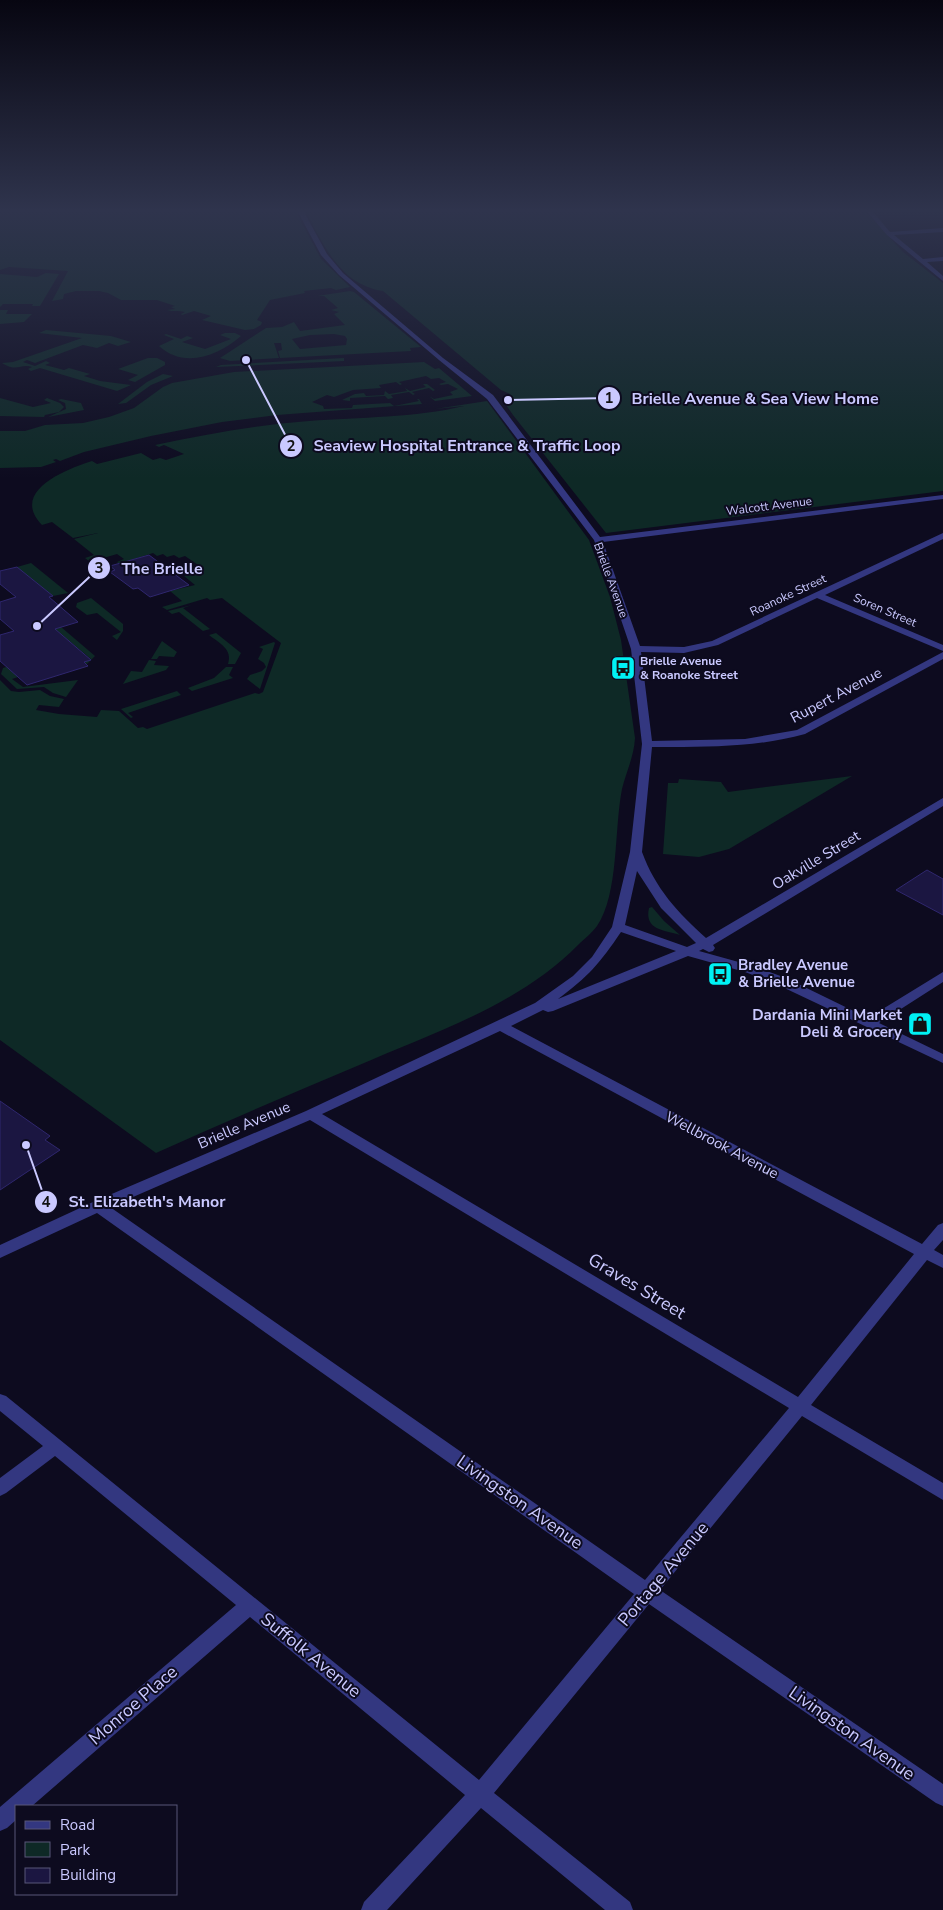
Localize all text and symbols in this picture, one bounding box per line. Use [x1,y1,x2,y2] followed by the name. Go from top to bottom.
[596,383,889,414] callout: Brielle Avenue & Sea View Home
[604,388,614,408] text: 1
[631,388,879,410] text: Brielle Avenue & Sea View Home
[278,430,630,461] callout: Seaview Hospital Entrance & Traffic Loop
[313,435,621,457] text: Seaview Hospital Entrance & Traffic Loop
[286,436,296,456] text: 2
[725,493,813,519] street label: Walcott Avenue
[590,540,632,620] street label: Brielle Avenue
[86,553,212,584] callout: The Brielle
[94,558,104,578] text: 3
[121,558,203,580] text: The Brielle
[747,570,829,620] street label: Roanoke Street
[851,589,920,631] street label: Soren Street
[640,653,738,683] place label: Brielle Avenue & Roanoke Street
[610,655,636,681] bus stop icon: Brielle Avenue & Roanoke Street
[787,662,885,728] street label: Rupert Avenue
[768,825,864,894] street label: Oakville Street
[738,955,855,992] place label: Bradley Avenue & Brielle Avenue
[707,961,733,987] bus stop icon: Bradley Avenue & Brielle Avenue
[752,1005,902,1042] place label: Dardania Mini Market Deli & Grocery
[907,1011,933,1037] shop icon: Dardania Mini Market Deli & Grocery
[195,1097,293,1153] street label: Brielle Avenue
[662,1107,782,1183] street label: Wellbrook Avenue
[33,1186,235,1217] callout: St. Elizabeth's Manor
[69,1191,226,1213] text: St. Elizabeth's Manor
[41,1192,51,1212] text: 4
[584,1247,691,1325] street label: Graves Street
[452,1449,588,1555] street label: Livingston Avenue
[612,1517,714,1631] street label: Portage Avenue
[256,1607,366,1703] street label: Suffolk Avenue
[84,1660,182,1750] street label: Monroe Place
[784,1680,920,1786] street label: Livingston Avenue
[15,1805,178,1895] legend
[60,1815,95,1835] text: Road
[60,1840,90,1860] text: Park
[60,1865,116,1885] text: Building

